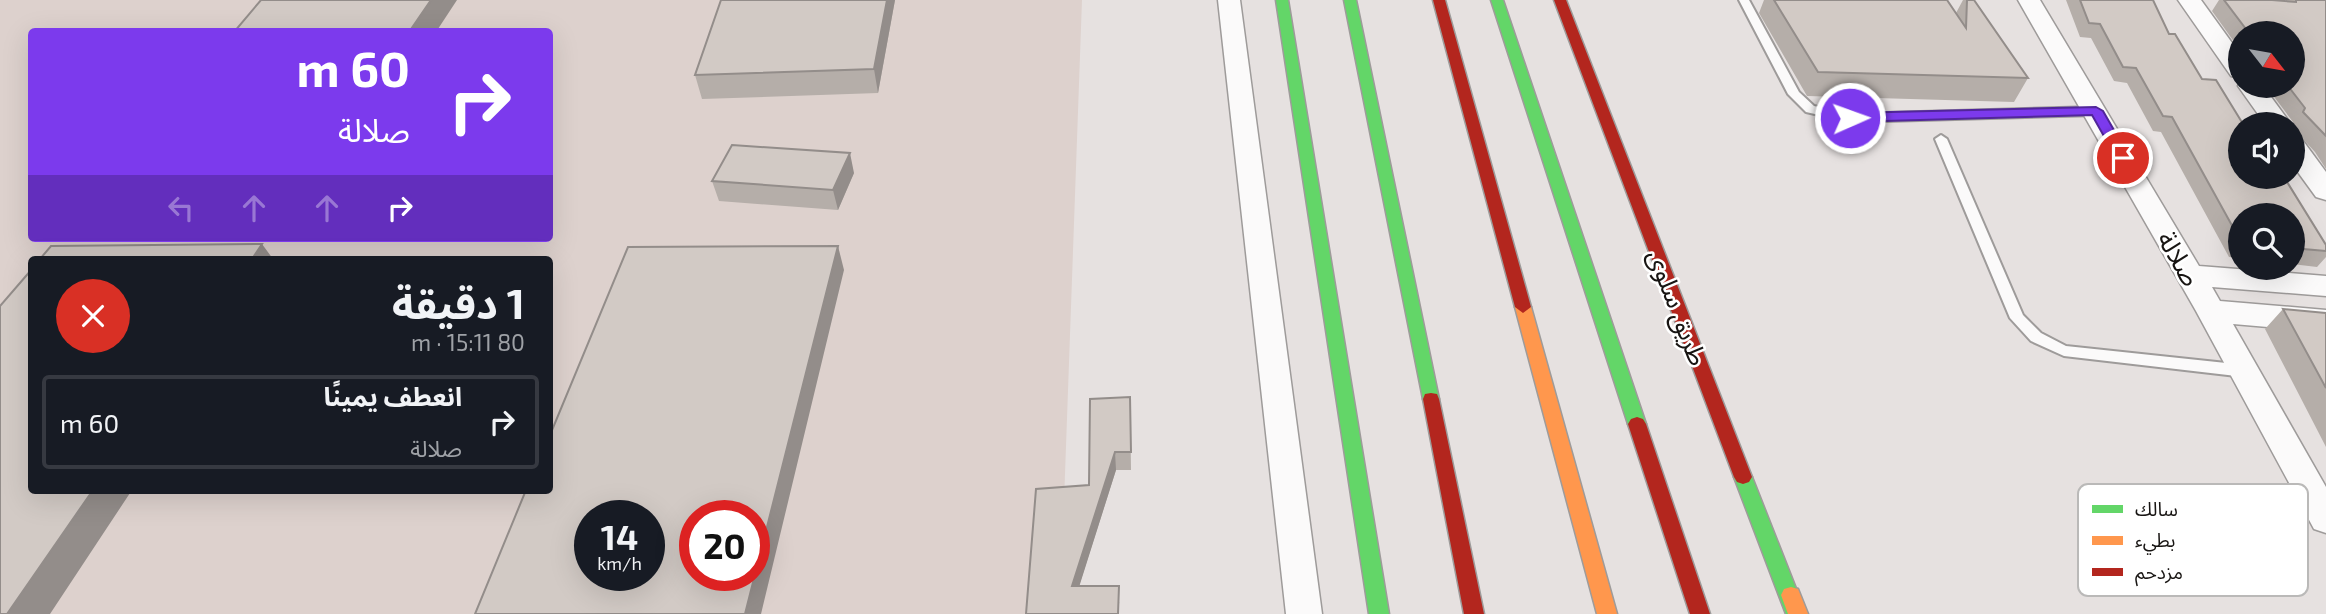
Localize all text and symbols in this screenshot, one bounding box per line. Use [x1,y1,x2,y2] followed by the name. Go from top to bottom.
[2228,21,2305,98] north arrow
[2228,21,2305,280] map controls
[296,38,410,97] text: 60 m
[434,56,525,147] icon: right
[1813,81,1887,155] position arrow
[338,110,410,148] text: صلالة
[2228,112,2305,189] button: sound
[2093,128,2153,188] pin
[2104,139,2142,177] icon: arrive
[162,189,200,227] icon: left
[235,189,273,227] icon: ahead
[308,189,346,227] icon: ahead
[381,189,419,227] icon: right
[2228,203,2305,280] button: search
[2152,225,2208,291] street label: صلالة
[1641,245,1715,370] street label: طريق سلوى
[392,277,525,327] text: 1 دقيقة
[56,279,130,353] button: close
[411,328,525,356] text: 80 m · 15:11
[323,380,462,411] text: انعطف يمينًا
[483,403,521,441] icon: right
[60,407,119,438] text: 60 m
[410,434,462,462] text: صلالة
[2078,484,2308,596] legend
[2135,497,2178,520] text: سالك
[679,500,770,591] speed limit sign: 20
[601,515,638,557] text: 14
[2135,528,2175,555] text: بطيء
[597,552,642,574] text: km/h
[2135,560,2183,587] text: مزدحم

